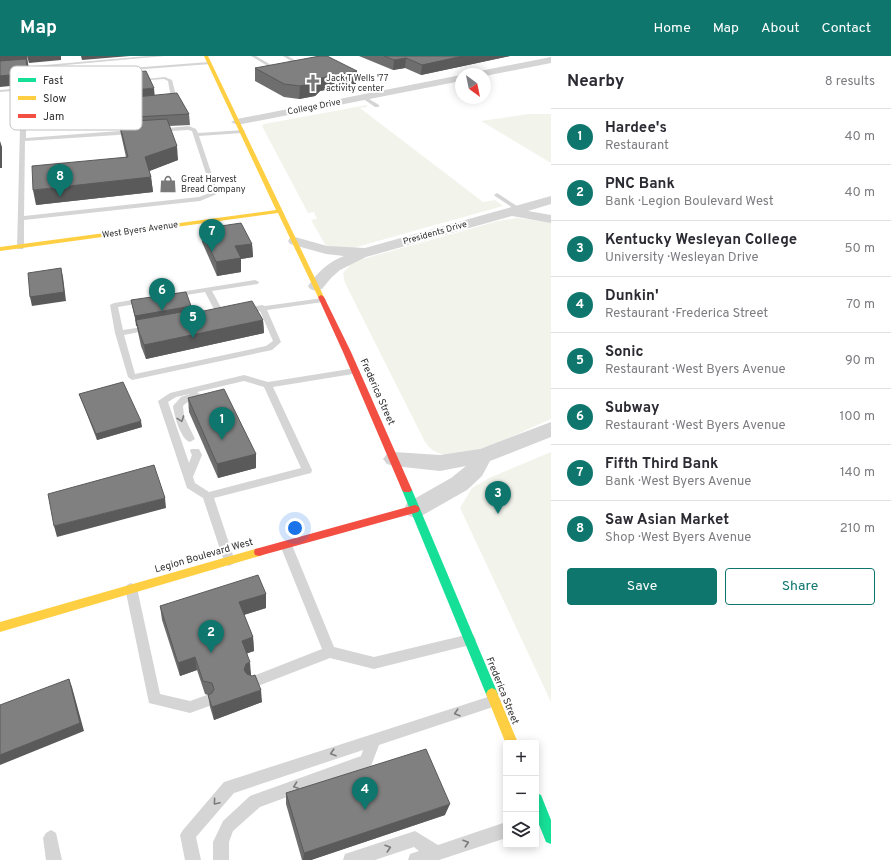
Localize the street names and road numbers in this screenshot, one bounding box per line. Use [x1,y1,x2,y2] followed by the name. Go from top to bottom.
[286,96,342,118] street label: College Drive
[101,219,179,241] street label: West Byers Avenue
[402,219,468,247] street label: Presidents Drive
[357,357,398,428] street label: Frederica Street
[153,536,255,576] street label: Legion Boulevard West
[483,655,522,727] street label: Frederica Street

